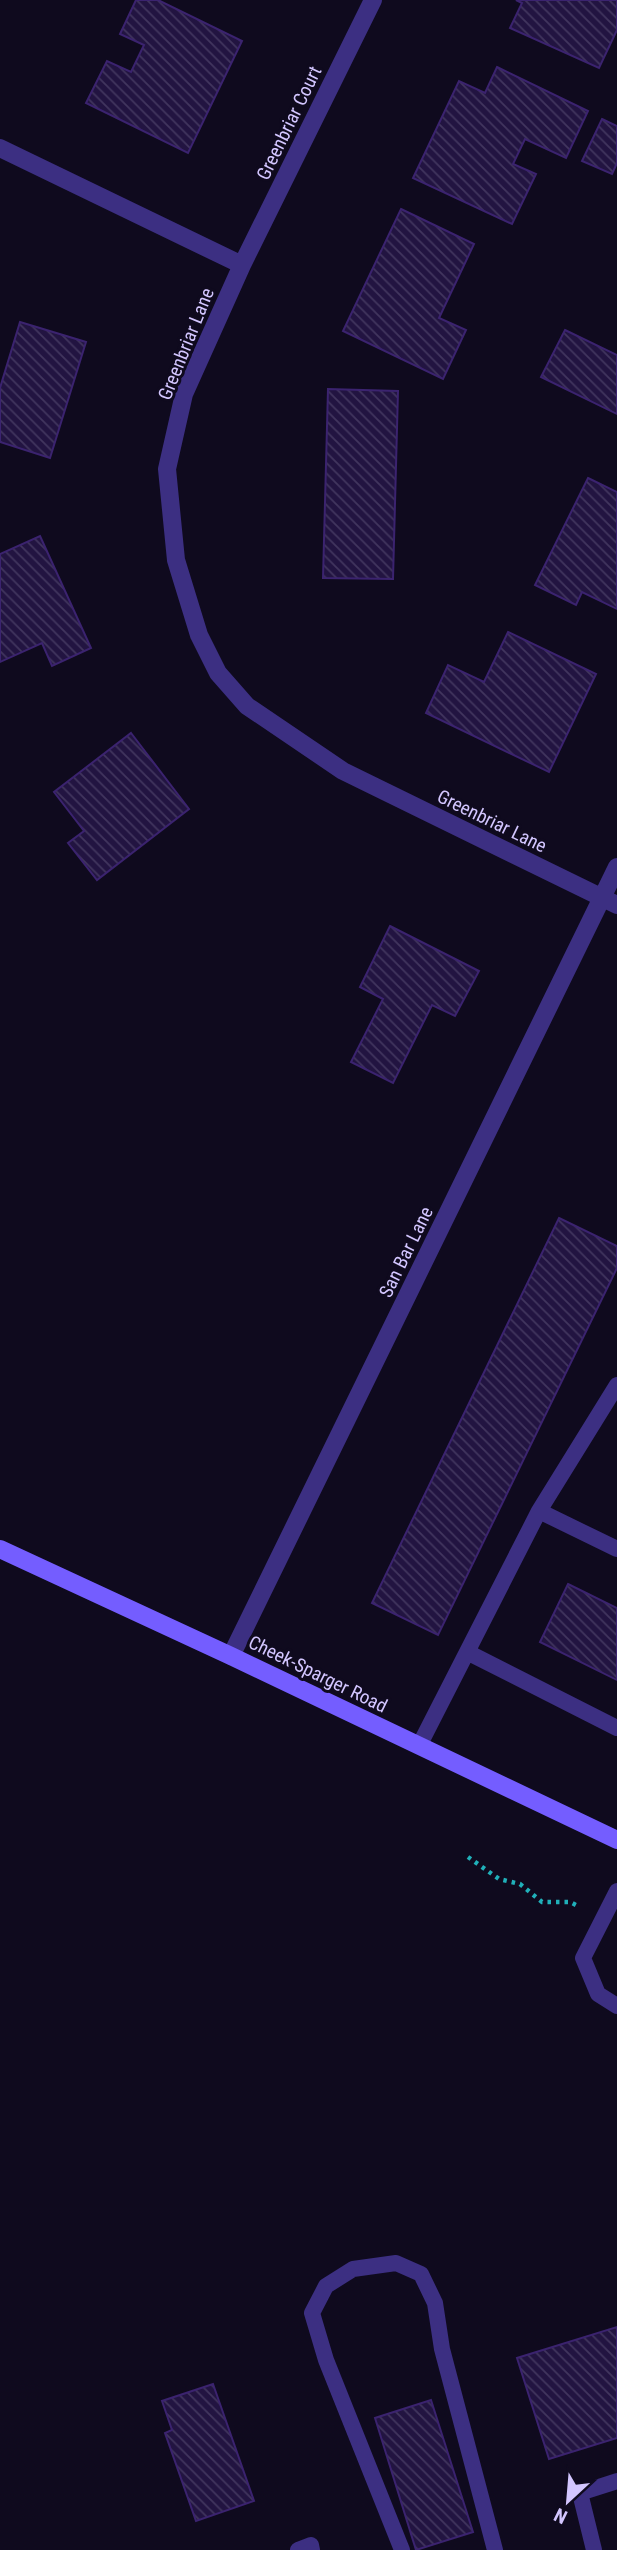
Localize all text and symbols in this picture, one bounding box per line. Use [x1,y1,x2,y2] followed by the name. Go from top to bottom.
[251,62,327,184] street label: Greenbriar Court
[153,284,219,403] street label: Greenbriar Lane
[434,785,551,857] street label: Greenbriar Lane
[374,1203,438,1301] street label: San Bar Lane
[245,1630,391,1718] street label: Cheek-Sparger Road
[533,2466,603,2536] north arrow
[550,2503,571,2529] text: N

